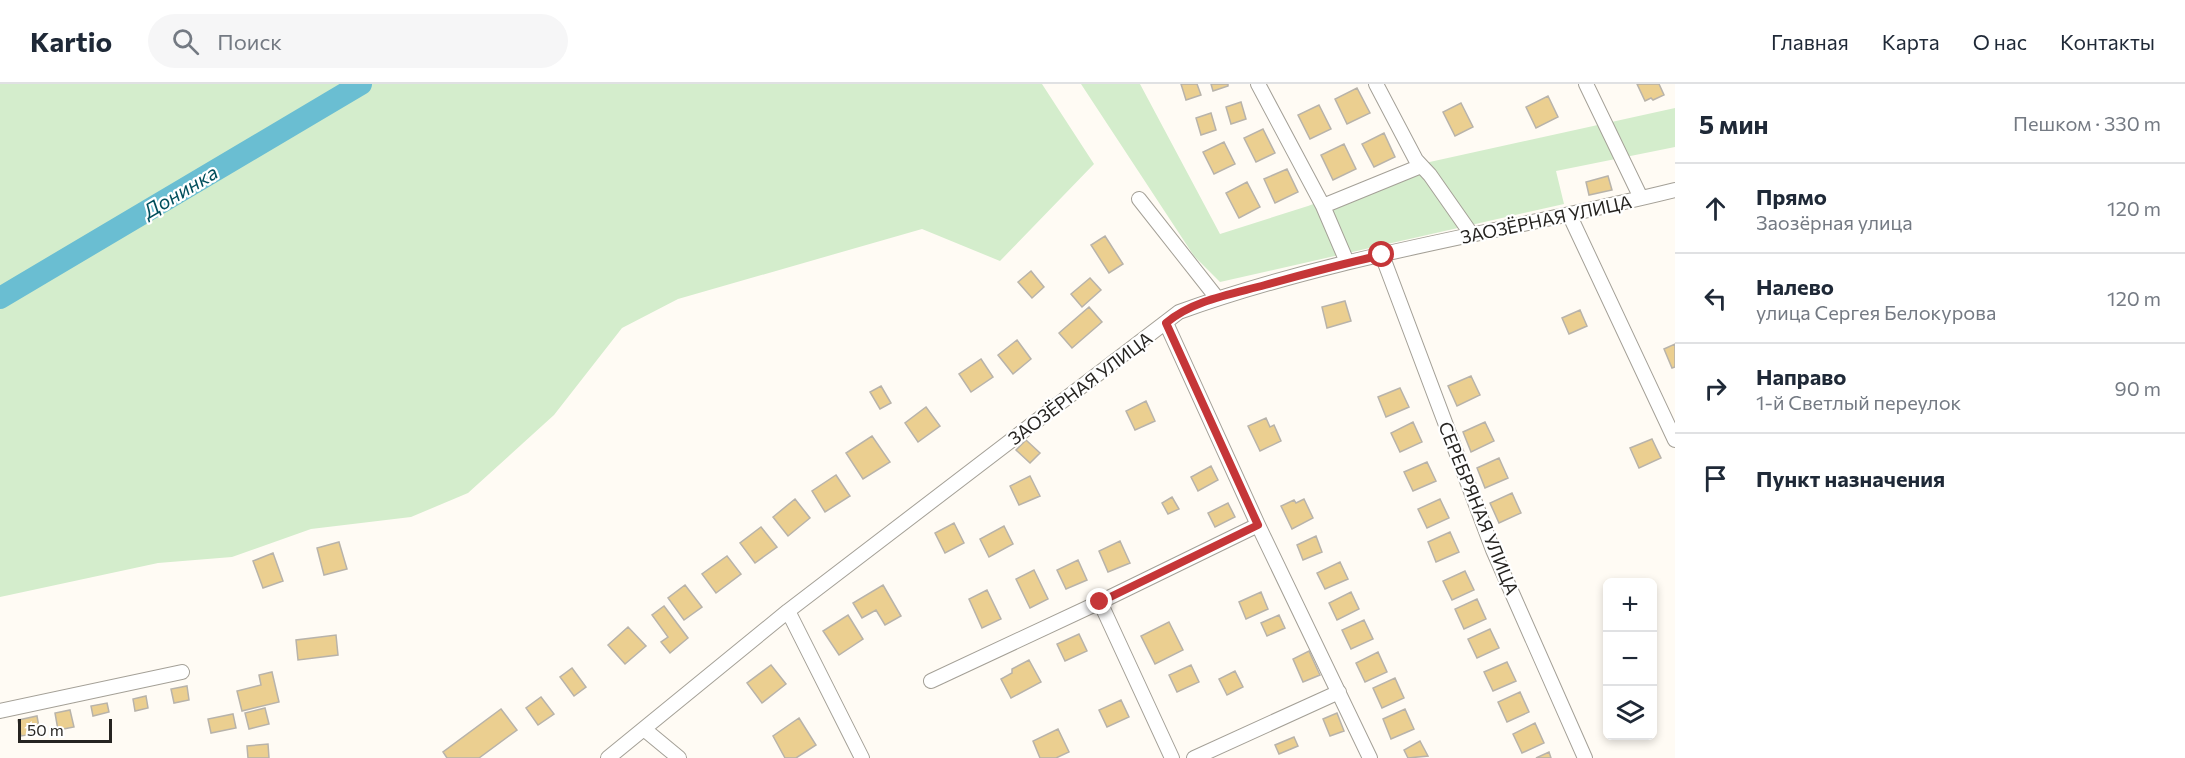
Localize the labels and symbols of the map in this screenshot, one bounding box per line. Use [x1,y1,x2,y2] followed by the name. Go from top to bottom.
[137,159,222,224] water label: Донинка
[1458,190,1634,248] street label: ЗАОЗЁРНАЯ УЛИЦА
[1368,241,1394,267] route start
[1004,327,1156,449] street label: ЗАОЗЁРНАЯ УЛИЦА
[1434,418,1524,598] street label: СЕРЕБРЯНАЯ УЛИЦА
[1086,588,1112,614] route end
[18,716,112,744] scale bar

